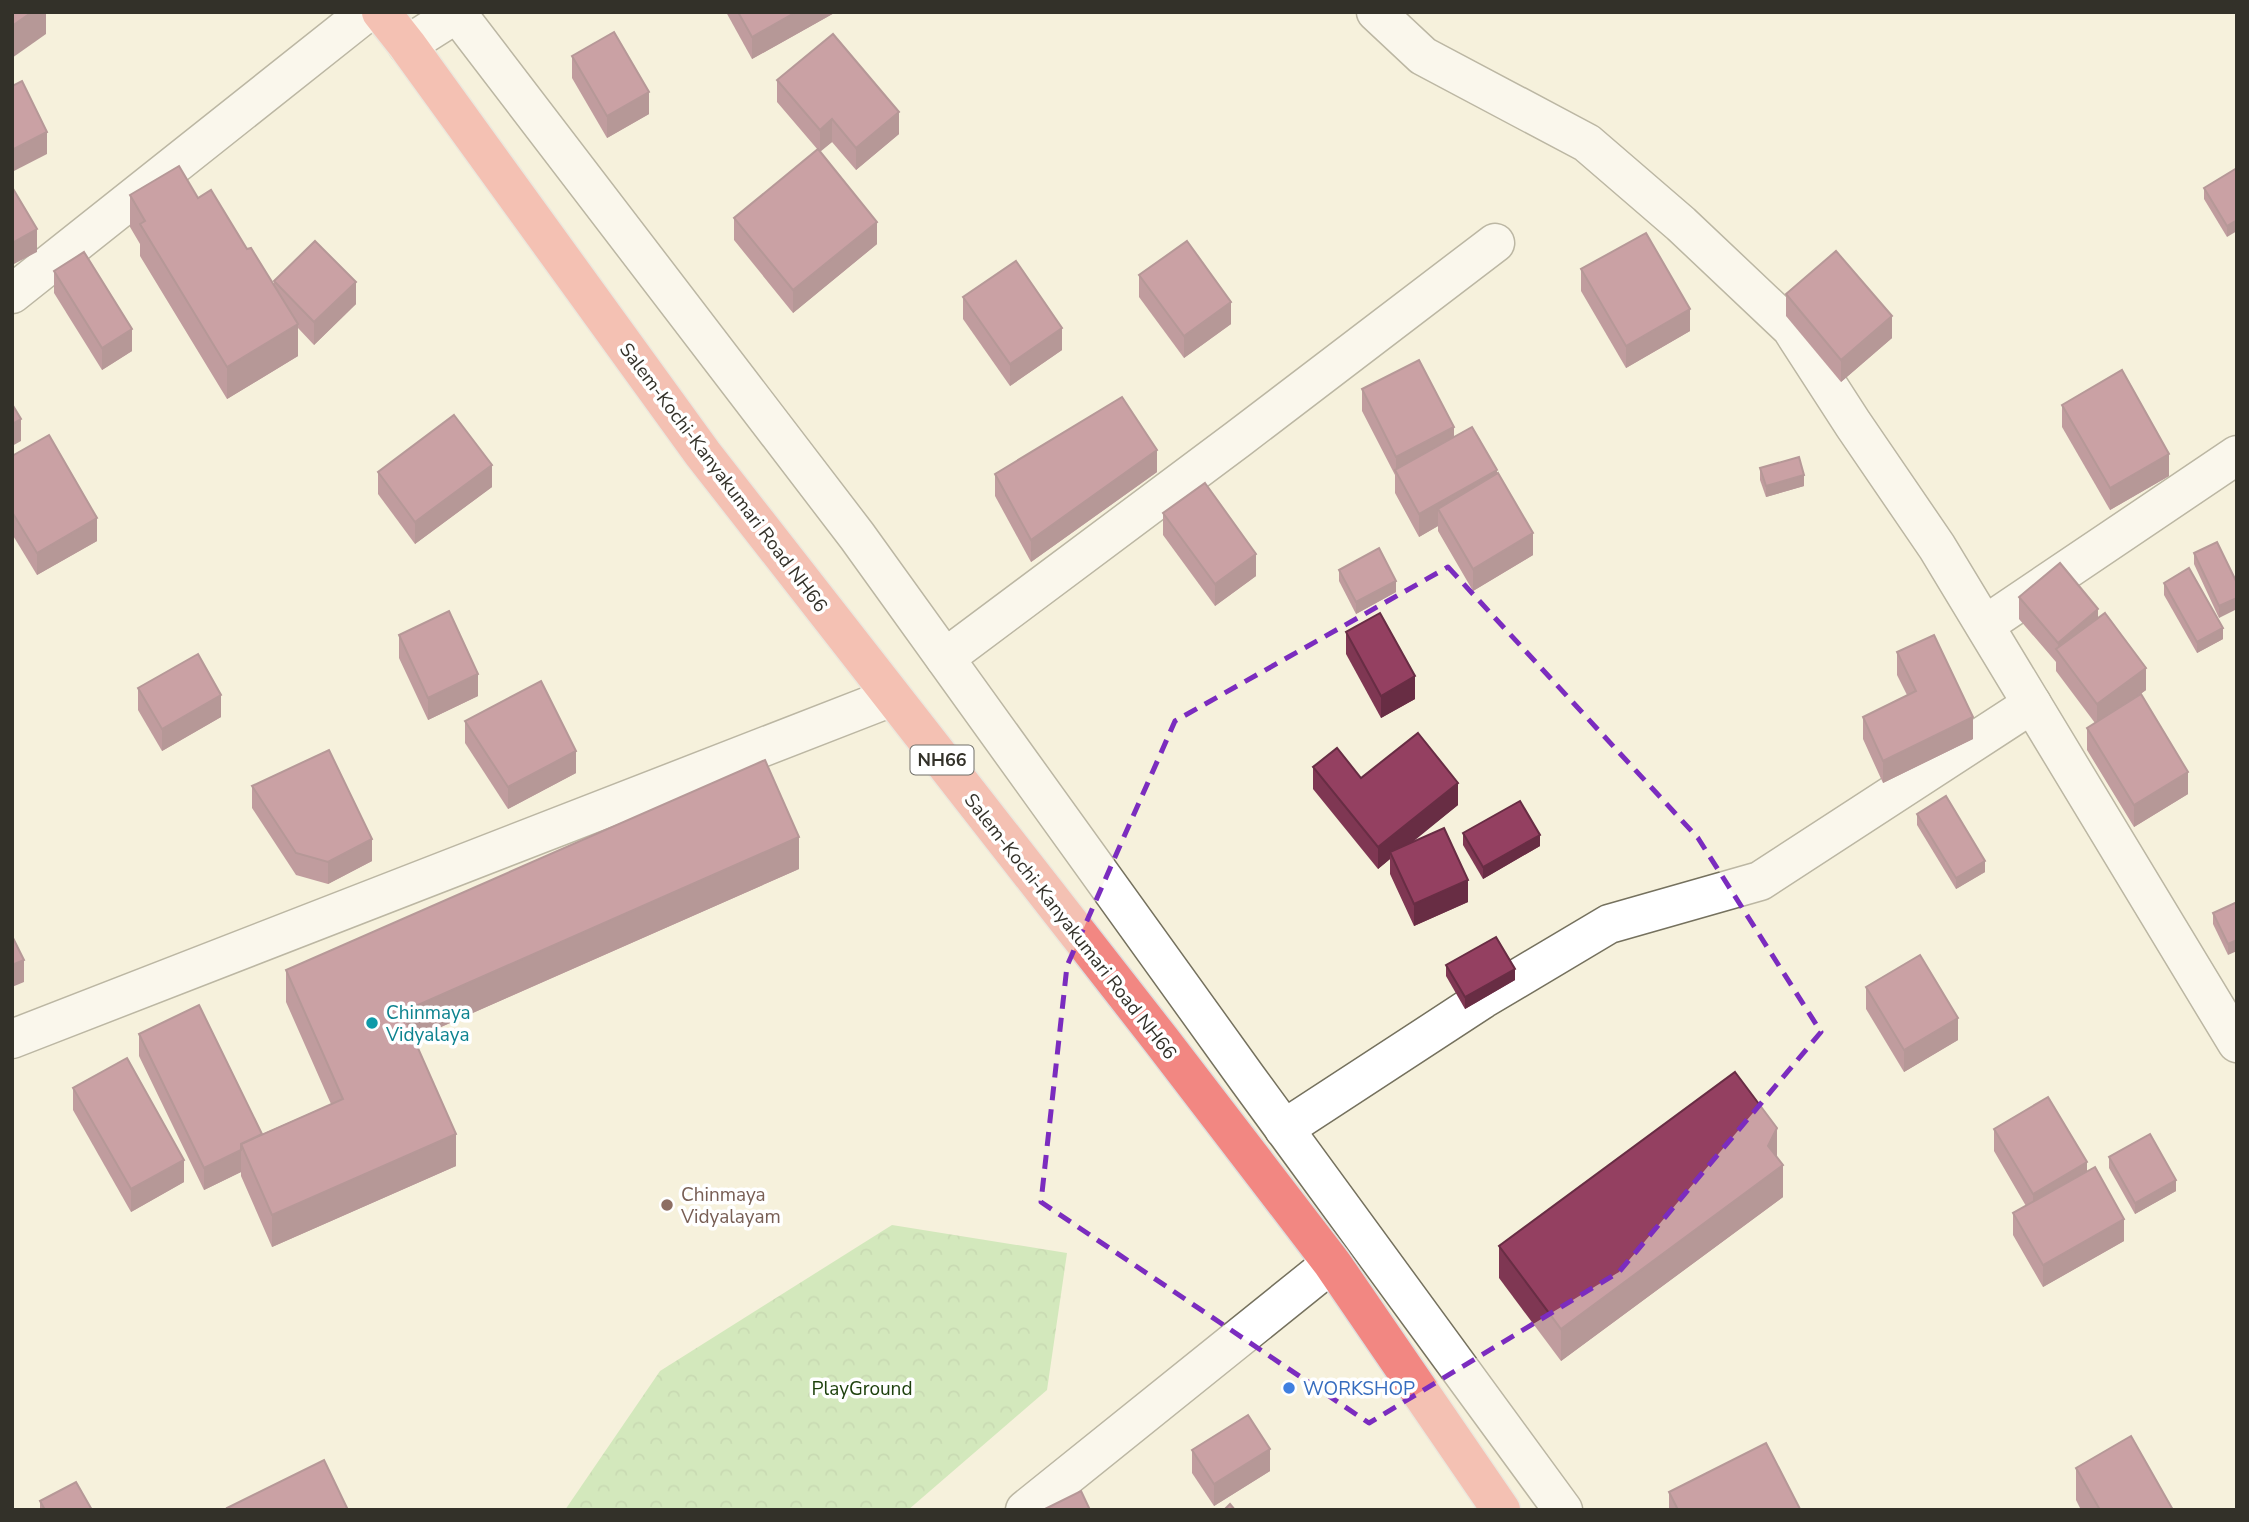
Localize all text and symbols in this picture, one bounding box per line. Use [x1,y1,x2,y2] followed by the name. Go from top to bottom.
[613,337,833,618] street label: Salem-Kochi-Kanyakumari Road NH66
[911,746,974,774] road number: NH66
[958,788,1182,1065] street label: Salem-Kochi-Kanyakumari Road NH66
[385,1000,471,1048] place label: Chinmaya Vidyalaya
[364,1015,380,1031] marker: Chinmaya Vidyalaya
[680,1182,781,1230] place label: Chinmaya Vidyalayam
[659,1197,675,1213] marker: Chinmaya Vidyalayam
[812,1376,912,1402] park label: PlayGround
[1303,1376,1415,1402] place label: WORKSHOP
[1281,1380,1297,1396] marker: WORKSHOP

